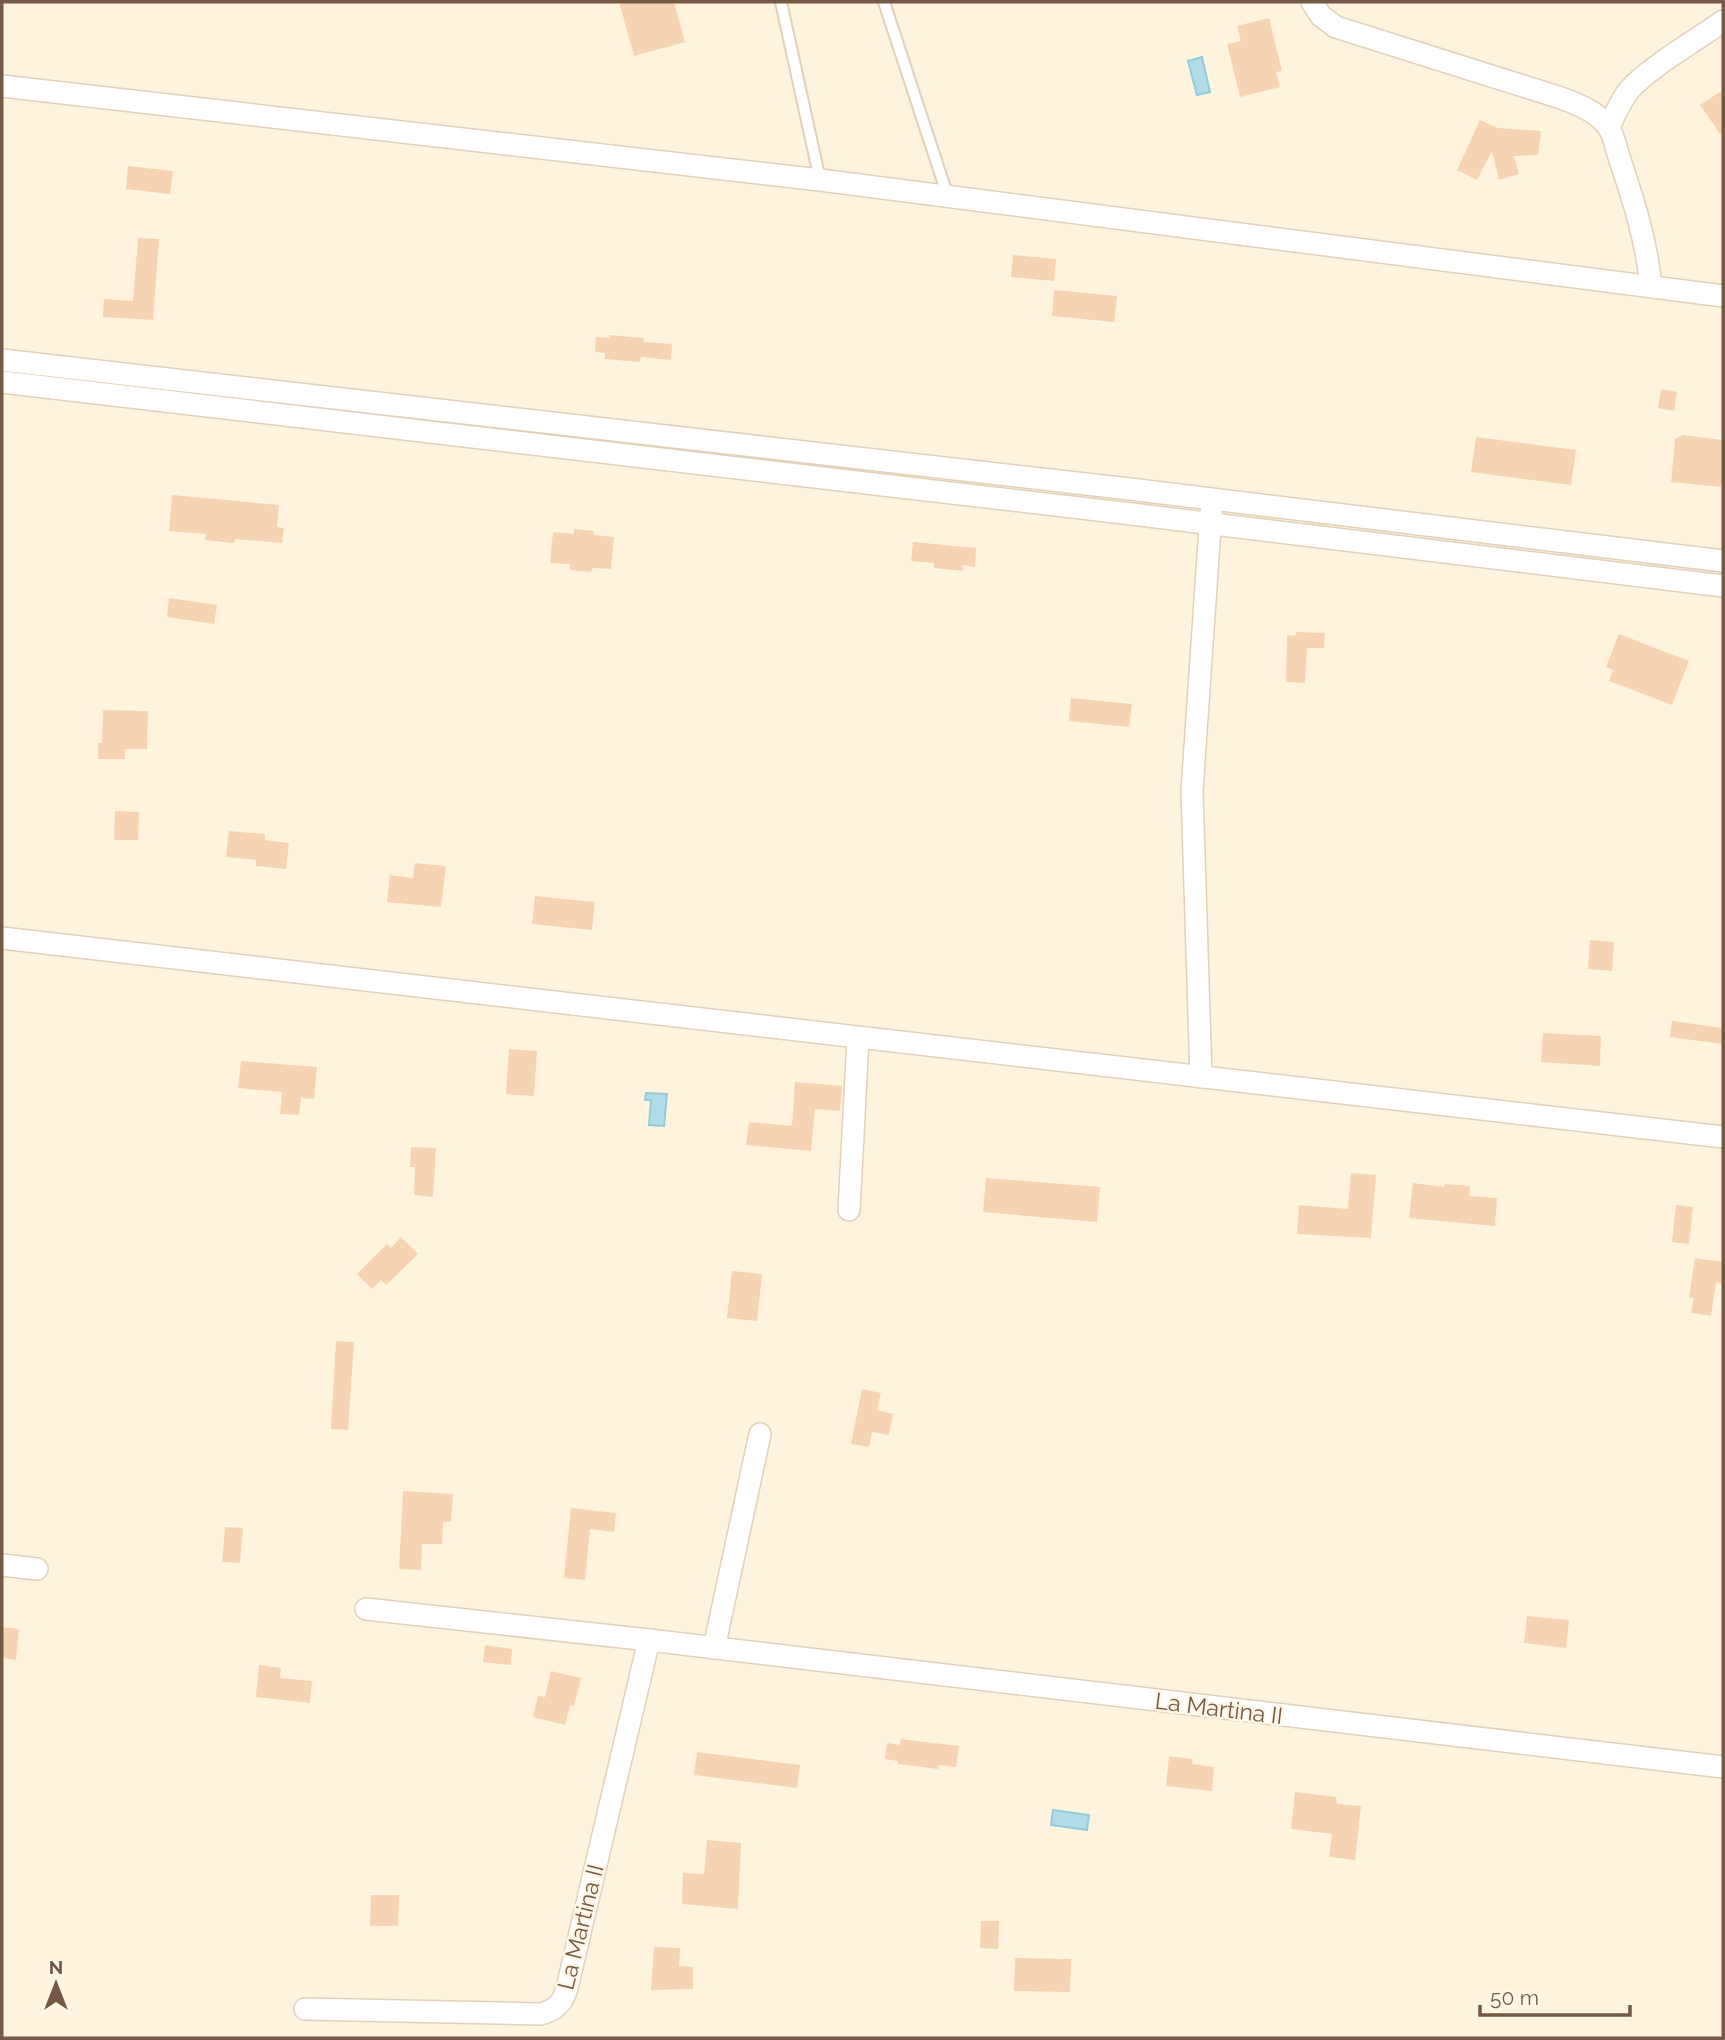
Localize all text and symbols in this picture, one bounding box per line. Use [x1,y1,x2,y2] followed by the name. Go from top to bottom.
[1154,1687,1284,1729] street label: La Martina II
[551,1861,609,1993] street label: La Martina II
[21,1949,91,2019] north arrow
[49,1956,63,1978] text: N
[1480,1974,1630,2018] scale bar
[1490,1985,1539,2010] text: 50 m

